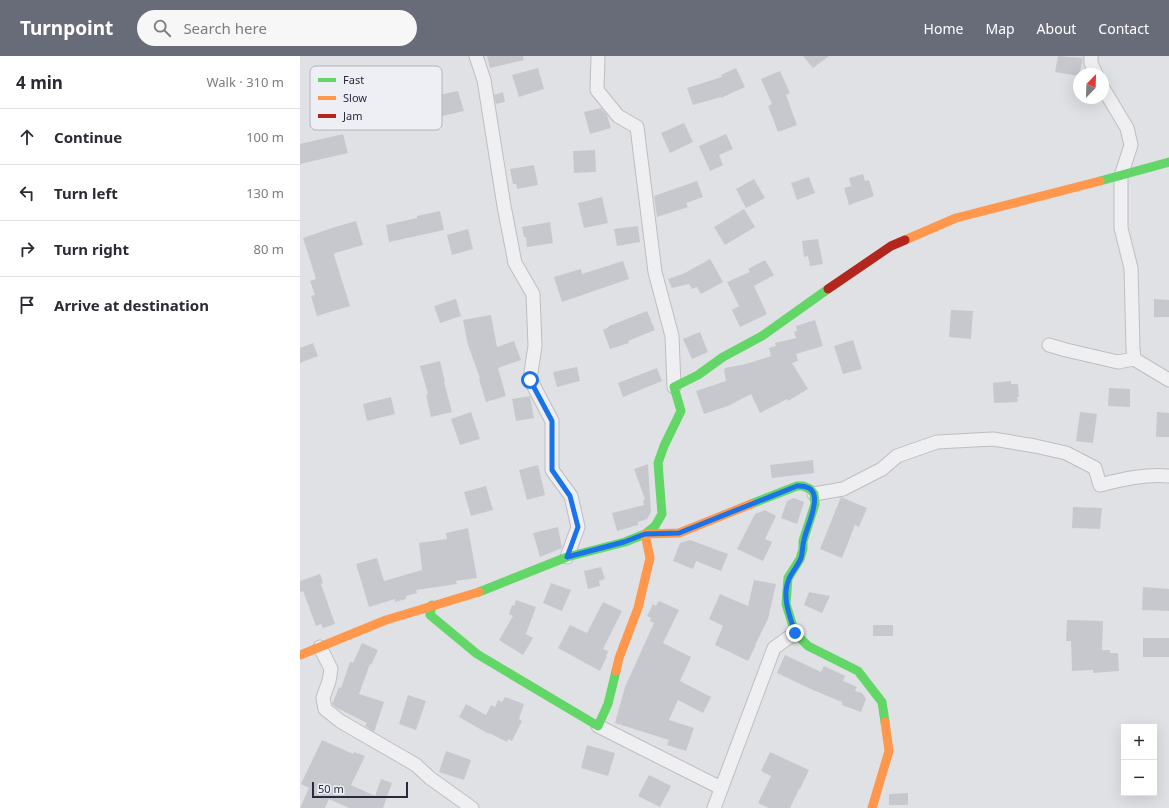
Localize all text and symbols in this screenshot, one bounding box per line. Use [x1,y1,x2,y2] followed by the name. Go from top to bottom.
[137,10,417,46] search box
[20,15,113,41] text: Turnpoint
[151,17,173,39] icon: search
[183,18,267,38] text: Search here
[924,19,963,38] text: Home
[985,19,1015,38] text: Map
[1037,19,1076,38] text: About
[1098,19,1149,38] text: Contact
[310,66,442,130] legend
[1073,68,1109,104] north arrow
[16,71,63,94] text: 4 min
[343,72,364,87] text: Fast
[206,73,284,91] text: Walk · 310 m
[343,90,367,105] text: Slow
[342,108,362,123] text: Jam
[16,126,38,148] icon: ahead
[54,127,122,147] text: Continue
[246,128,284,146] text: 100 m
[16,182,38,204] icon: left
[54,183,118,203] text: Turn left
[246,184,284,202] text: 130 m
[16,238,38,260] icon: right
[54,239,129,259] text: Turn right
[254,240,284,258] text: 80 m
[16,294,38,316] icon: arrive
[54,295,209,315] text: Arrive at destination
[521,371,539,389] route start
[786,624,804,642] route end
[1121,724,1157,796] map controls
[1121,724,1157,760] button: +
[1121,760,1157,796] button: −
[312,780,408,799] scale bar
[318,781,344,796] text: 50 m

